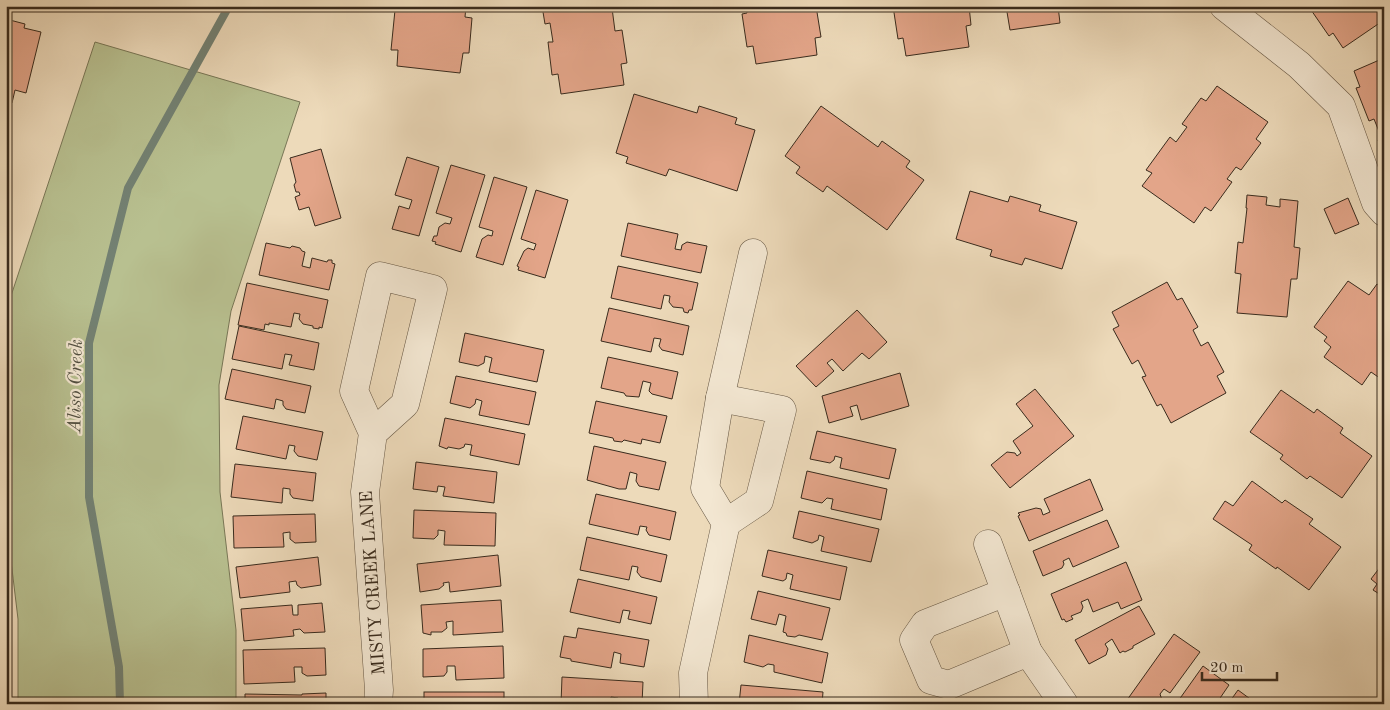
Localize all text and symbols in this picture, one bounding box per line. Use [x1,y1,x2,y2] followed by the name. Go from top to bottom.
[66,339,87,434] water label: Aliso Creek
[358,490,388,676] street label: MISTY CREEK LANE
[1202,650,1278,682] scale bar
[1210,661,1244,676] text: 20 m

